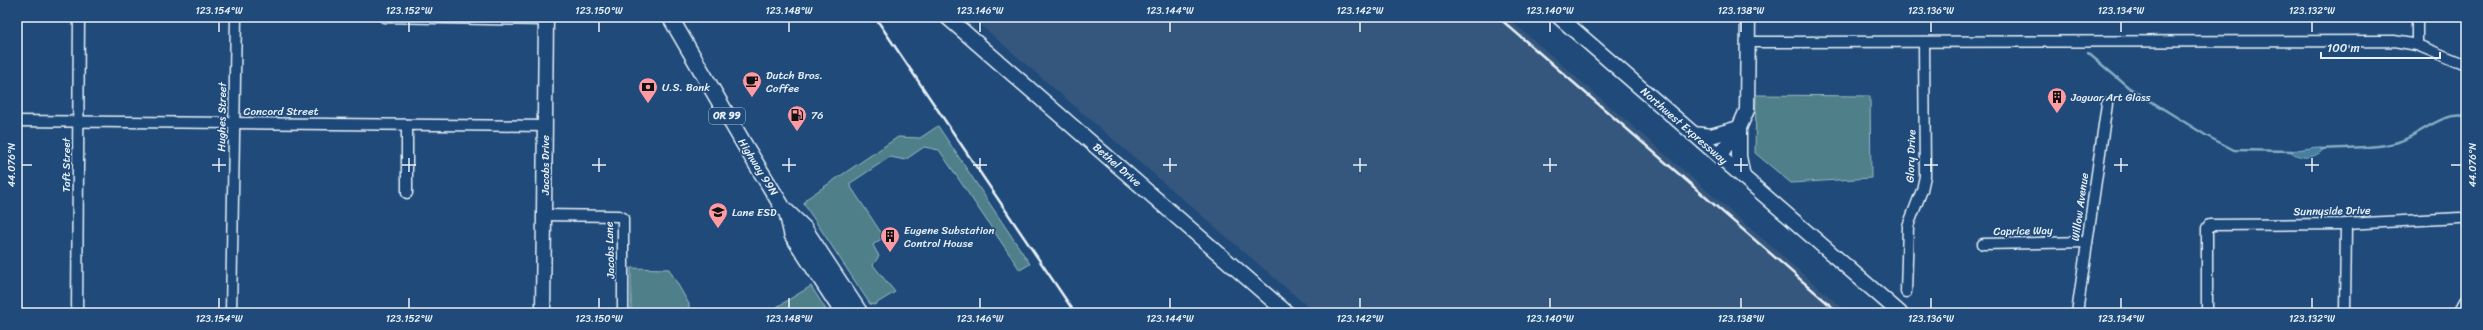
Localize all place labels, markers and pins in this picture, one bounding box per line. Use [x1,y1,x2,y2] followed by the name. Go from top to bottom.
[766,66,823,98] place label: Dutch Bros. Coffee
[741,70,763,98] cafe icon: Dutch Bros. Coffee
[637,76,659,104] bank icon: U.S. Bank
[662,78,710,97] place label: U.S. Bank
[2046,86,2068,114] building icon: Jaguar Art Glass
[2070,88,2151,107] place label: Jaguar Art Glass
[786,104,808,132] fuel station icon: 76
[811,106,824,125] place label: 76
[707,201,729,229] school or university icon: Lane ESD
[732,203,777,222] place label: Lane ESD
[904,221,994,253] place label: Eugene Substation Control House
[879,225,901,253] building icon: Eugene Substation Control House

